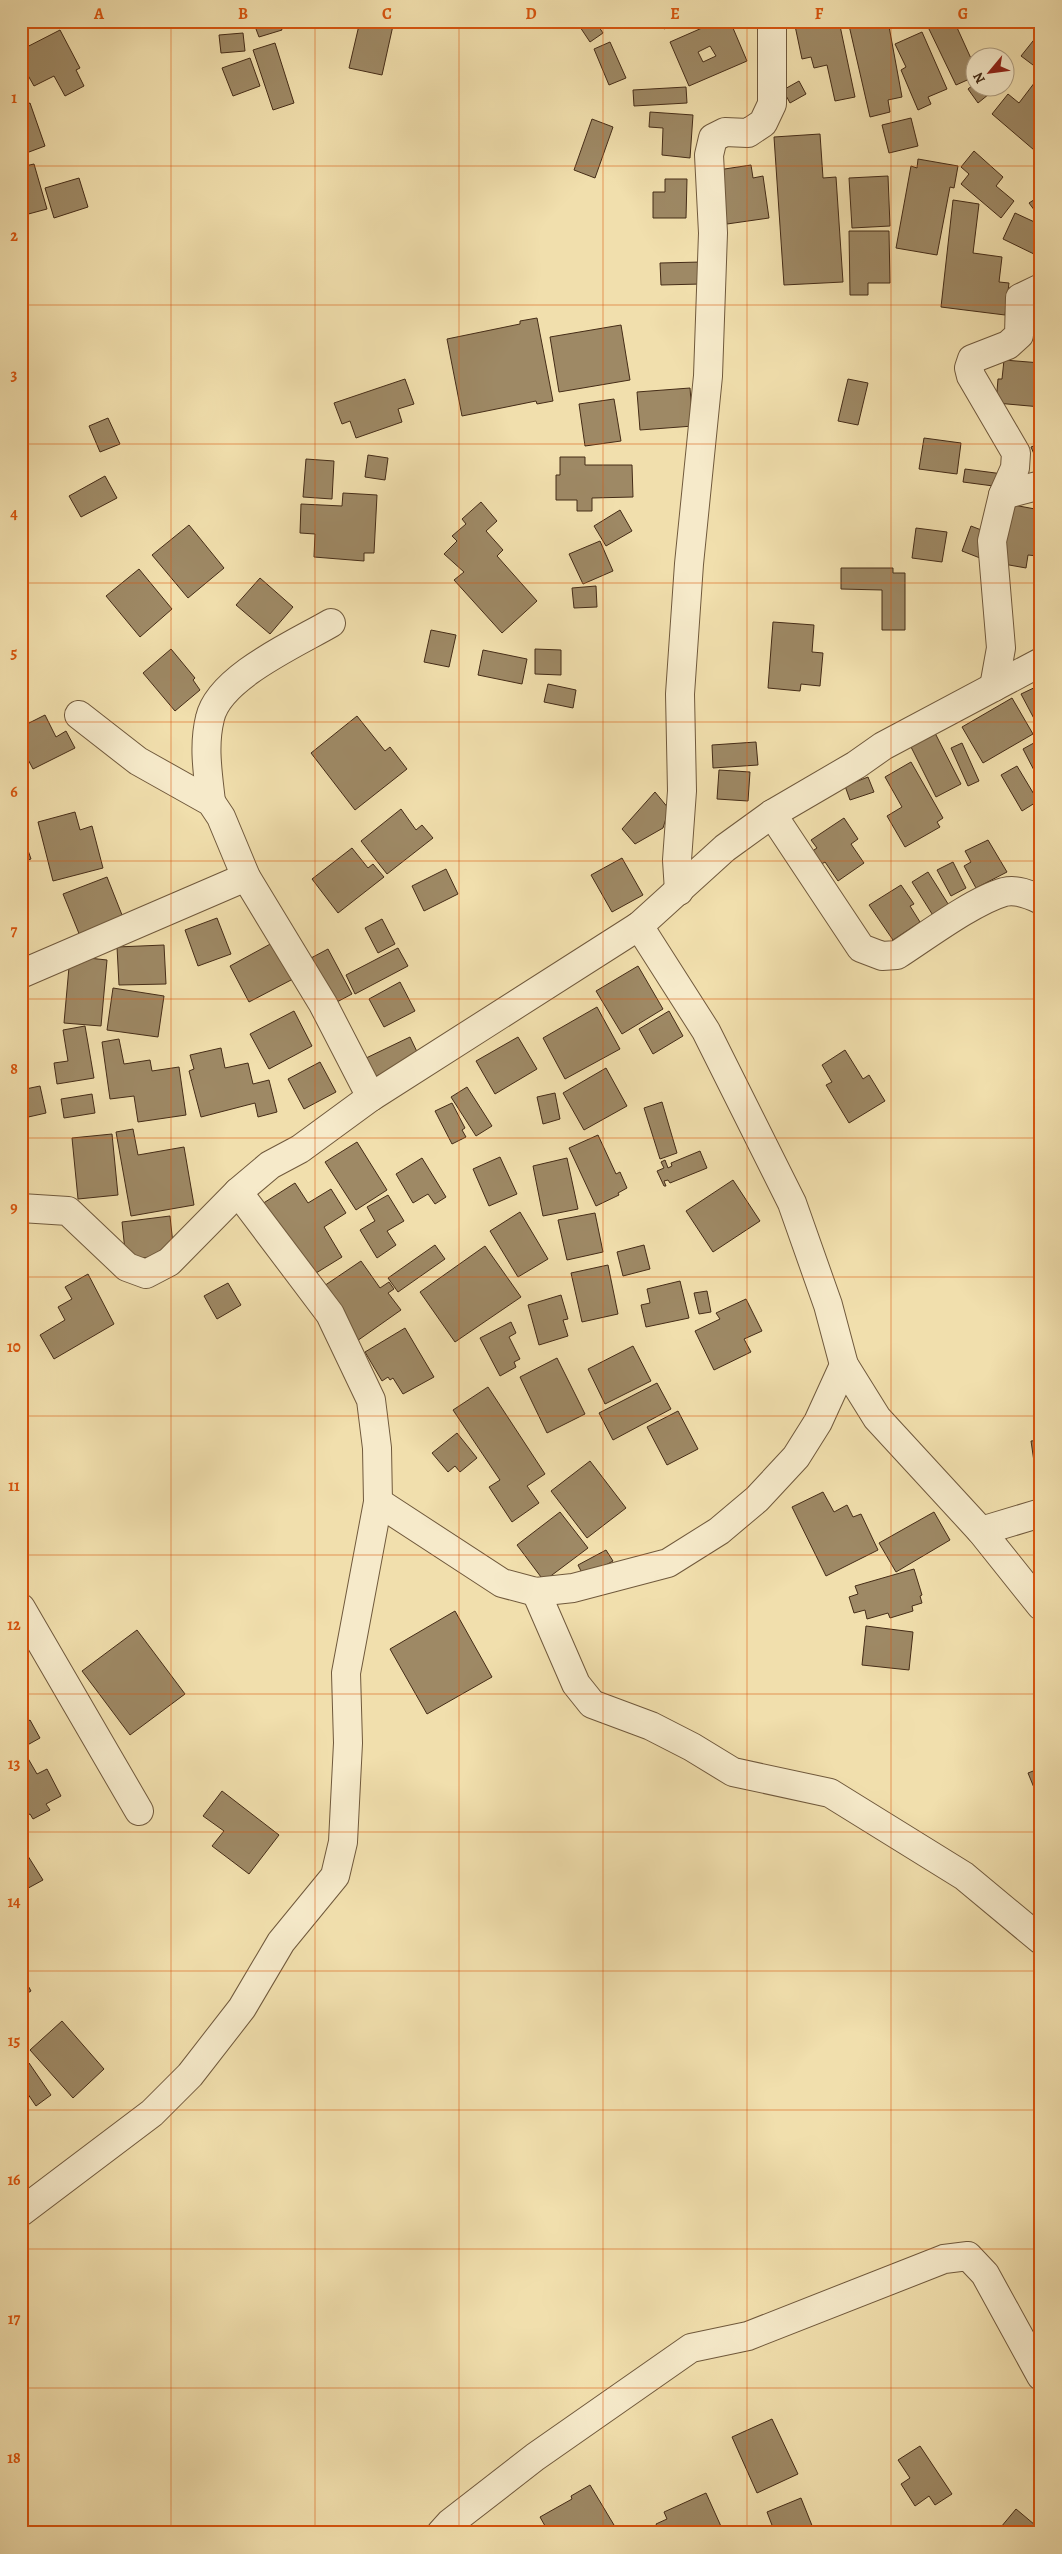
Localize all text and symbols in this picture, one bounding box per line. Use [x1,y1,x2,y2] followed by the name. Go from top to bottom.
[93,3,105,25] text: A
[238,3,248,25] text: B
[382,3,392,25] text: C
[525,3,537,25] text: D
[670,3,680,25] text: E
[815,3,824,25] text: F
[958,3,968,25] text: G
[964,48,1014,98] north arrow
[968,69,990,87] text: N
[11,87,17,109] text: 1
[10,225,18,247] text: 2
[11,364,18,386] text: 3
[10,503,18,525] text: 4
[11,642,18,664] text: 5
[10,781,18,803] text: 6
[11,920,18,942] text: 7
[10,1058,18,1080] text: 8
[10,1197,18,1219] text: 9
[7,1336,21,1358] text: 10
[8,1475,20,1497] text: 11
[7,1614,21,1636] text: 12
[8,1753,20,1775] text: 13
[7,1891,21,1913] text: 14
[8,2030,20,2052] text: 15
[7,2169,21,2191] text: 16
[8,2308,20,2330] text: 17
[7,2447,21,2469] text: 18

